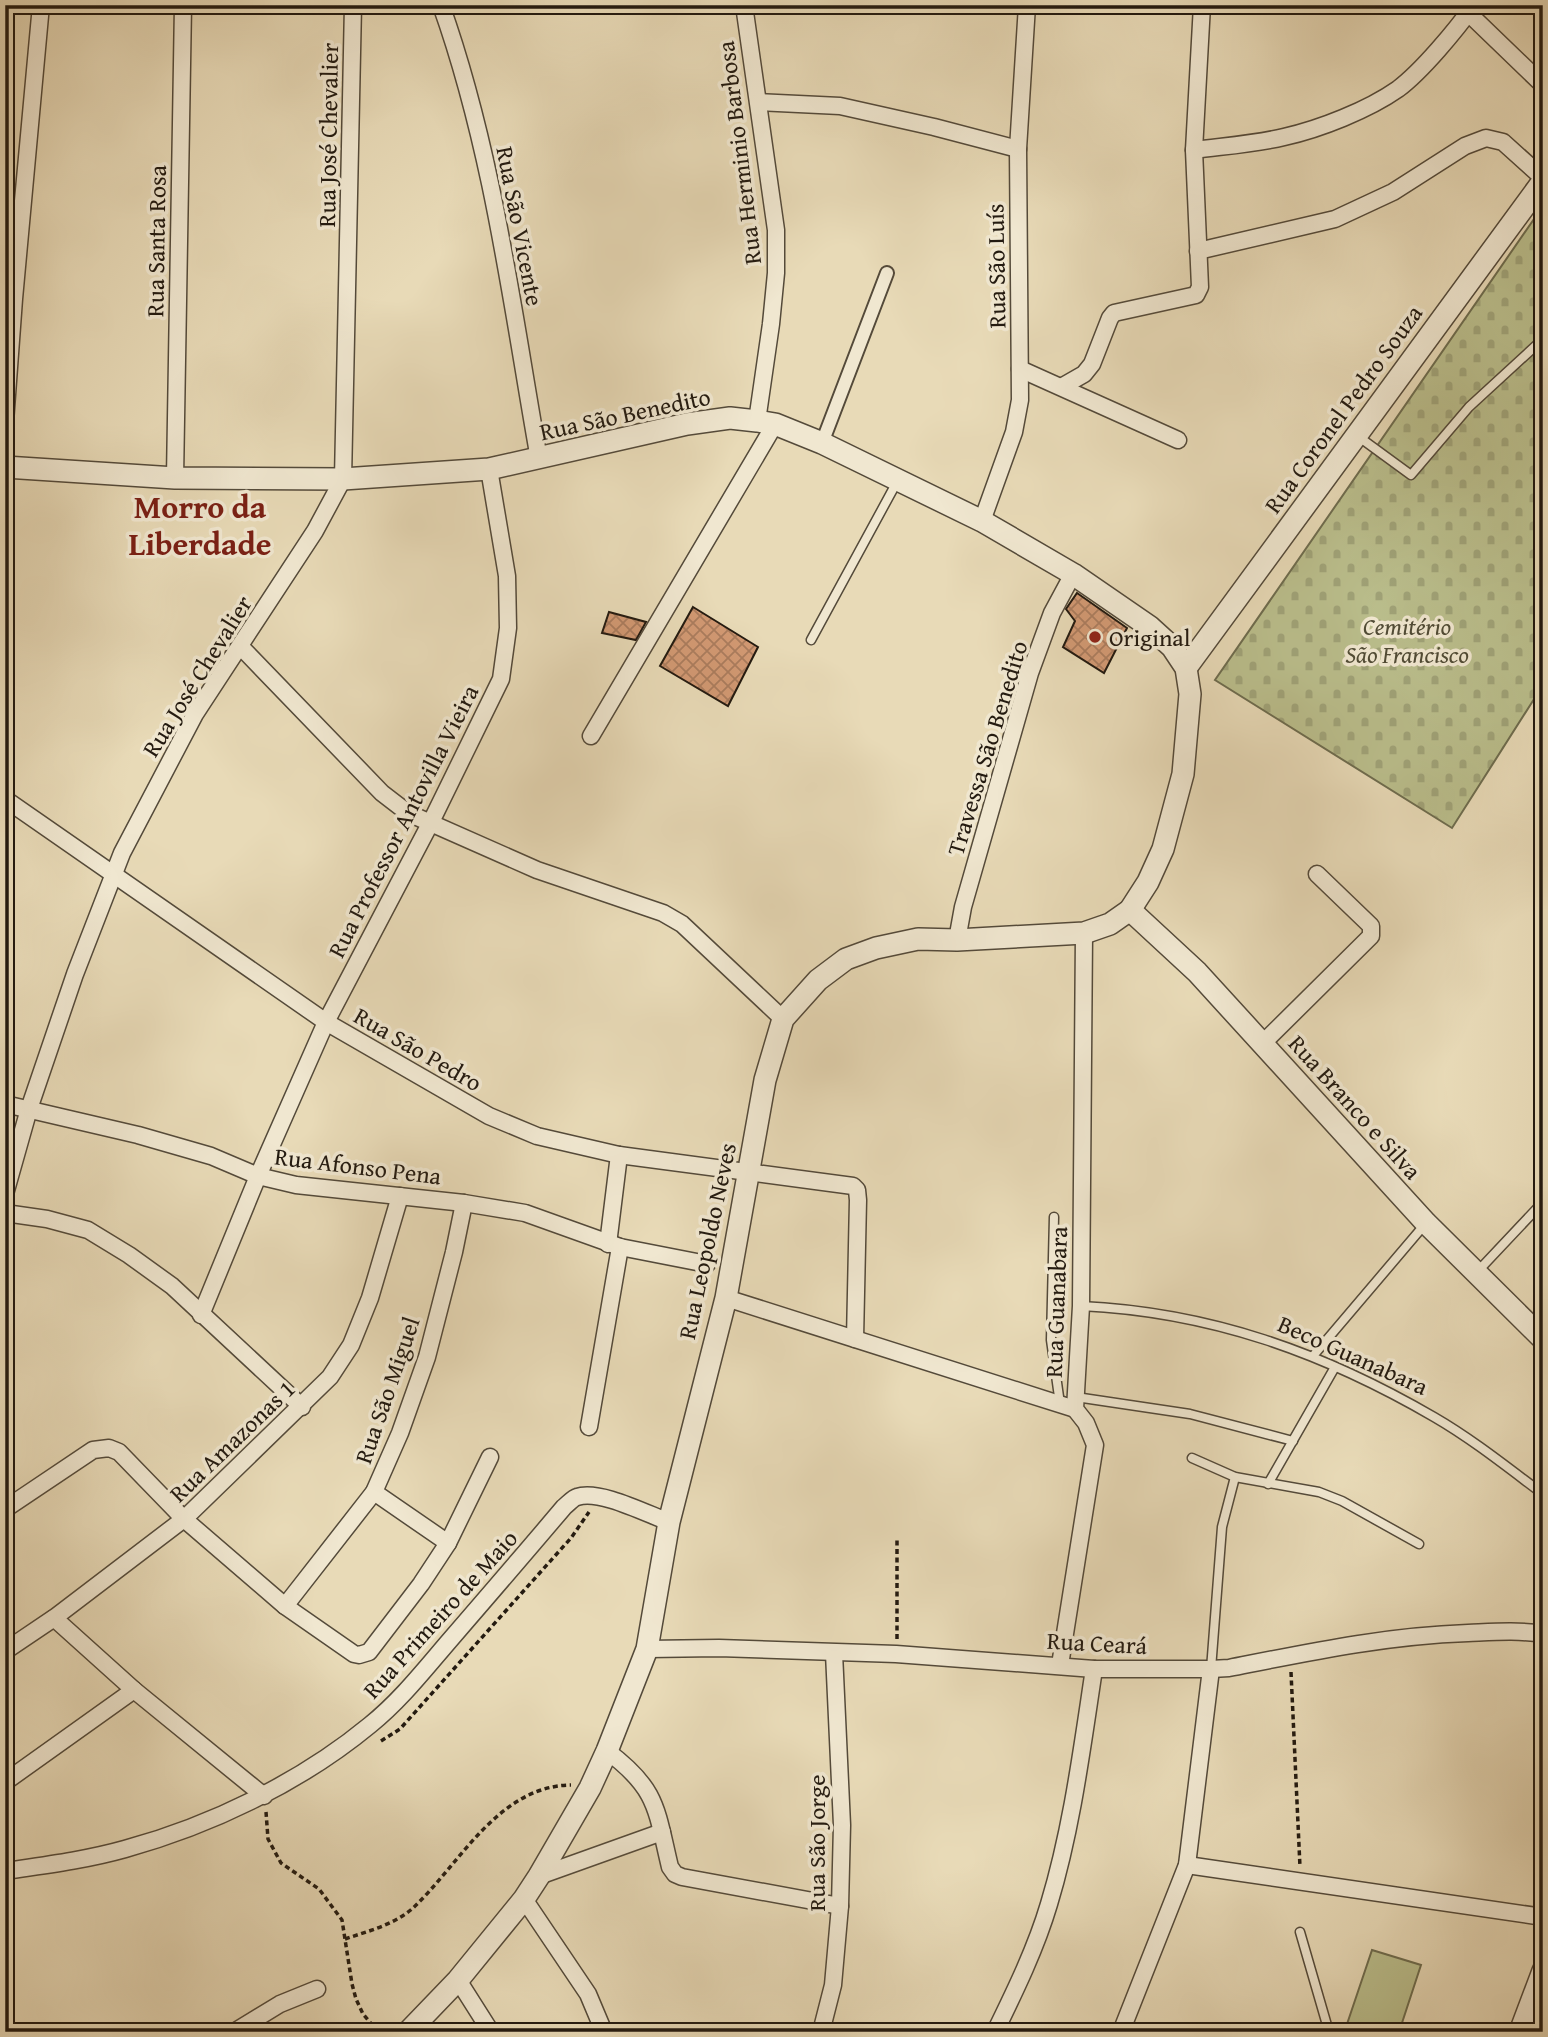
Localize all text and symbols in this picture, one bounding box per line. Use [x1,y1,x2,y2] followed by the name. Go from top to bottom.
[708,39,770,267] street label: Rua Herminio Barbosa
[309,42,347,228] street label: Rua José Chevalier
[487,143,553,309] street label: Rua São Vicente
[137,164,175,317] street label: Rua Santa Rosa
[977,203,1015,329] street label: Rua São Luís
[1255,297,1431,520] street label: Rua Coronel Pedro Souza
[536,379,714,449] street label: Rua São Benedito
[128,483,272,567] district label: Morro da Liberdade
[133,588,261,764] street label: Rua José Chevalier
[1345,609,1469,672] park label: Cemitério São Francisco
[1109,620,1191,655] place label: Original
[1087,629,1103,645] marker: Original
[938,636,1036,860] street label: Travessa São Benedito
[319,678,487,964] street label: Rua Professor Antovilla Vieira
[347,998,489,1100] street label: Rua São Pedro
[1280,1027,1430,1188] street label: Rua Branco e Silva
[273,1138,444,1194] street label: Rua Afonso Pena
[669,1140,745,1342] street label: Rua Leopoldo Neves
[1036,1225,1076,1378] street label: Rua Guanabara
[1272,1306,1434,1404] street label: Beco Guanabara
[345,1312,429,1468] street label: Rua São Miguel
[161,1372,303,1510] street label: Rua Amazonas 1
[354,1522,526,1706] street label: Rua Primeiro de Maio
[1046,1623,1149,1663] street label: Rua Ceará
[799,1775,834,1911] street label: Rua São Jorge

